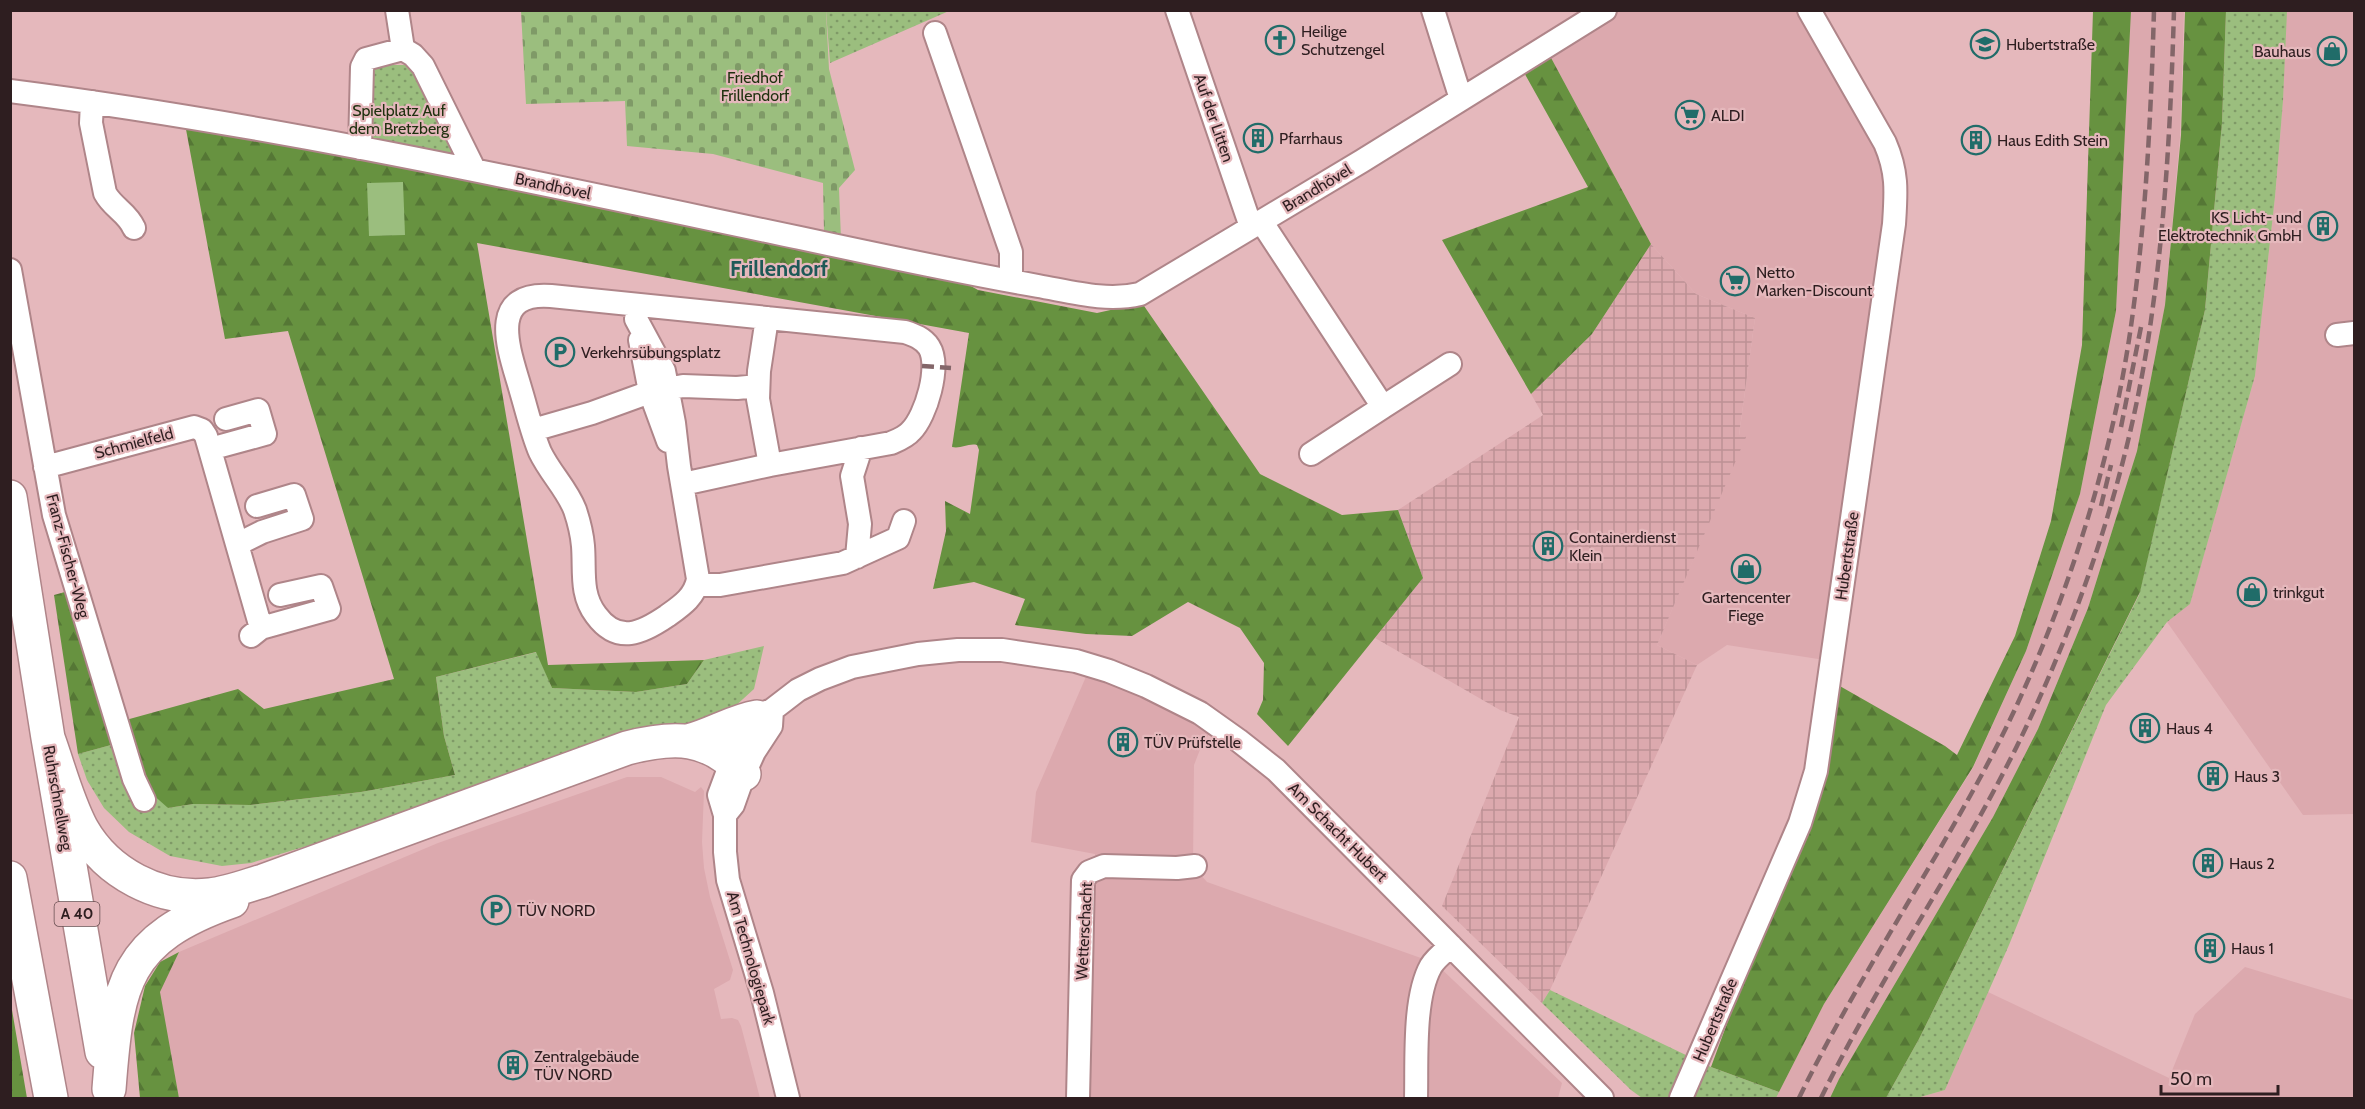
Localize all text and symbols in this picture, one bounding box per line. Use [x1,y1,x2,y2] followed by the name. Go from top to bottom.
[1301,22,1385,59] place label: Heilige Schutzengel
[1264,24,1296,56] church icon: Heilige Schutzengel
[1969,28,2001,60] school or university icon: Hubertstraße
[2006,35,2095,54] place label: Hubertstraße
[2316,35,2348,67] shop icon: Bauhaus
[2254,42,2311,61] place label: Bauhaus
[721,68,790,105] park label: Friedhof Frillendorf
[1190,71,1238,165] street label: Auf der Litten
[1674,99,1706,131] supermarket icon: ALDI
[349,101,450,138] park label: Spielplatz Auf dem Bretzberg
[1711,106,1745,125] place label: ALDI
[1242,122,1274,154] building icon: Pfarrhaus
[1960,124,1992,156] building icon: Haus Edith Stein
[1279,129,1343,148] place label: Pfarrhaus
[1997,131,2108,150] place label: Haus Edith Stein
[1279,160,1355,216] street label: Brandhövel
[513,169,593,203] street label: Brandhövel
[2158,208,2302,245] place label: KS Licht- und Elektrotechnik GmbH
[2307,210,2339,242] building icon: KS Licht- und Elektrotechnik GmbH
[730,255,829,282] district label: Frillendorf
[1756,263,1873,300] place label: Netto Marken-Discount
[1719,265,1751,297] supermarket icon: Netto Marken-Discount
[544,336,576,368] parking icon: Verkehrsübungsplatz
[581,343,721,362] place label: Verkehrsübungsplatz
[93,423,175,463] street label: Schmielfeld
[42,492,94,621] street label: Franz-Fischer-Weg
[1831,511,1863,601] street label: Hubertstraße
[1569,528,1677,565] place label: Containerdienst Klein
[1532,530,1564,562] building icon: Containerdienst Klein
[1730,553,1762,585] shop icon: Gartencenter Fiege
[2236,576,2268,608] shop icon: trinkgut
[2273,583,2325,602] place label: trinkgut
[1702,588,1791,625] place label: Gartencenter Fiege
[2129,712,2161,744] building icon: Haus 4
[2166,719,2213,738] place label: Haus 4
[1107,726,1139,758] building icon: TÜV Prüfstelle
[1144,733,1241,752] place label: TÜV Prüfstelle
[39,744,77,853] street label: Ruhrschnellweg
[2197,760,2229,792] building icon: Haus 3
[2234,767,2280,786] place label: Haus 3
[1285,779,1392,886] street label: Am Schacht Hubert
[2192,847,2224,879] building icon: Haus 2
[2229,854,2275,873] place label: Haus 2
[1072,881,1096,980] street label: Wetterschacht
[723,889,779,1028] street label: Am Technologiepark
[480,894,512,926] parking icon: TÜV NORD
[517,901,595,920] place label: TÜV NORD
[54,902,100,926] road number: A 40
[2194,932,2226,964] building icon: Haus 1
[2231,939,2274,958] place label: Haus 1
[1689,975,1741,1065] street label: Hubertstraße
[534,1047,639,1084] place label: Zentralgebäude TÜV NORD
[497,1049,529,1081] building icon: Zentralgebäude TÜV NORD
[2161,1058,2278,1096] scale bar
[2170,1068,2212,1090] text: 50 m

